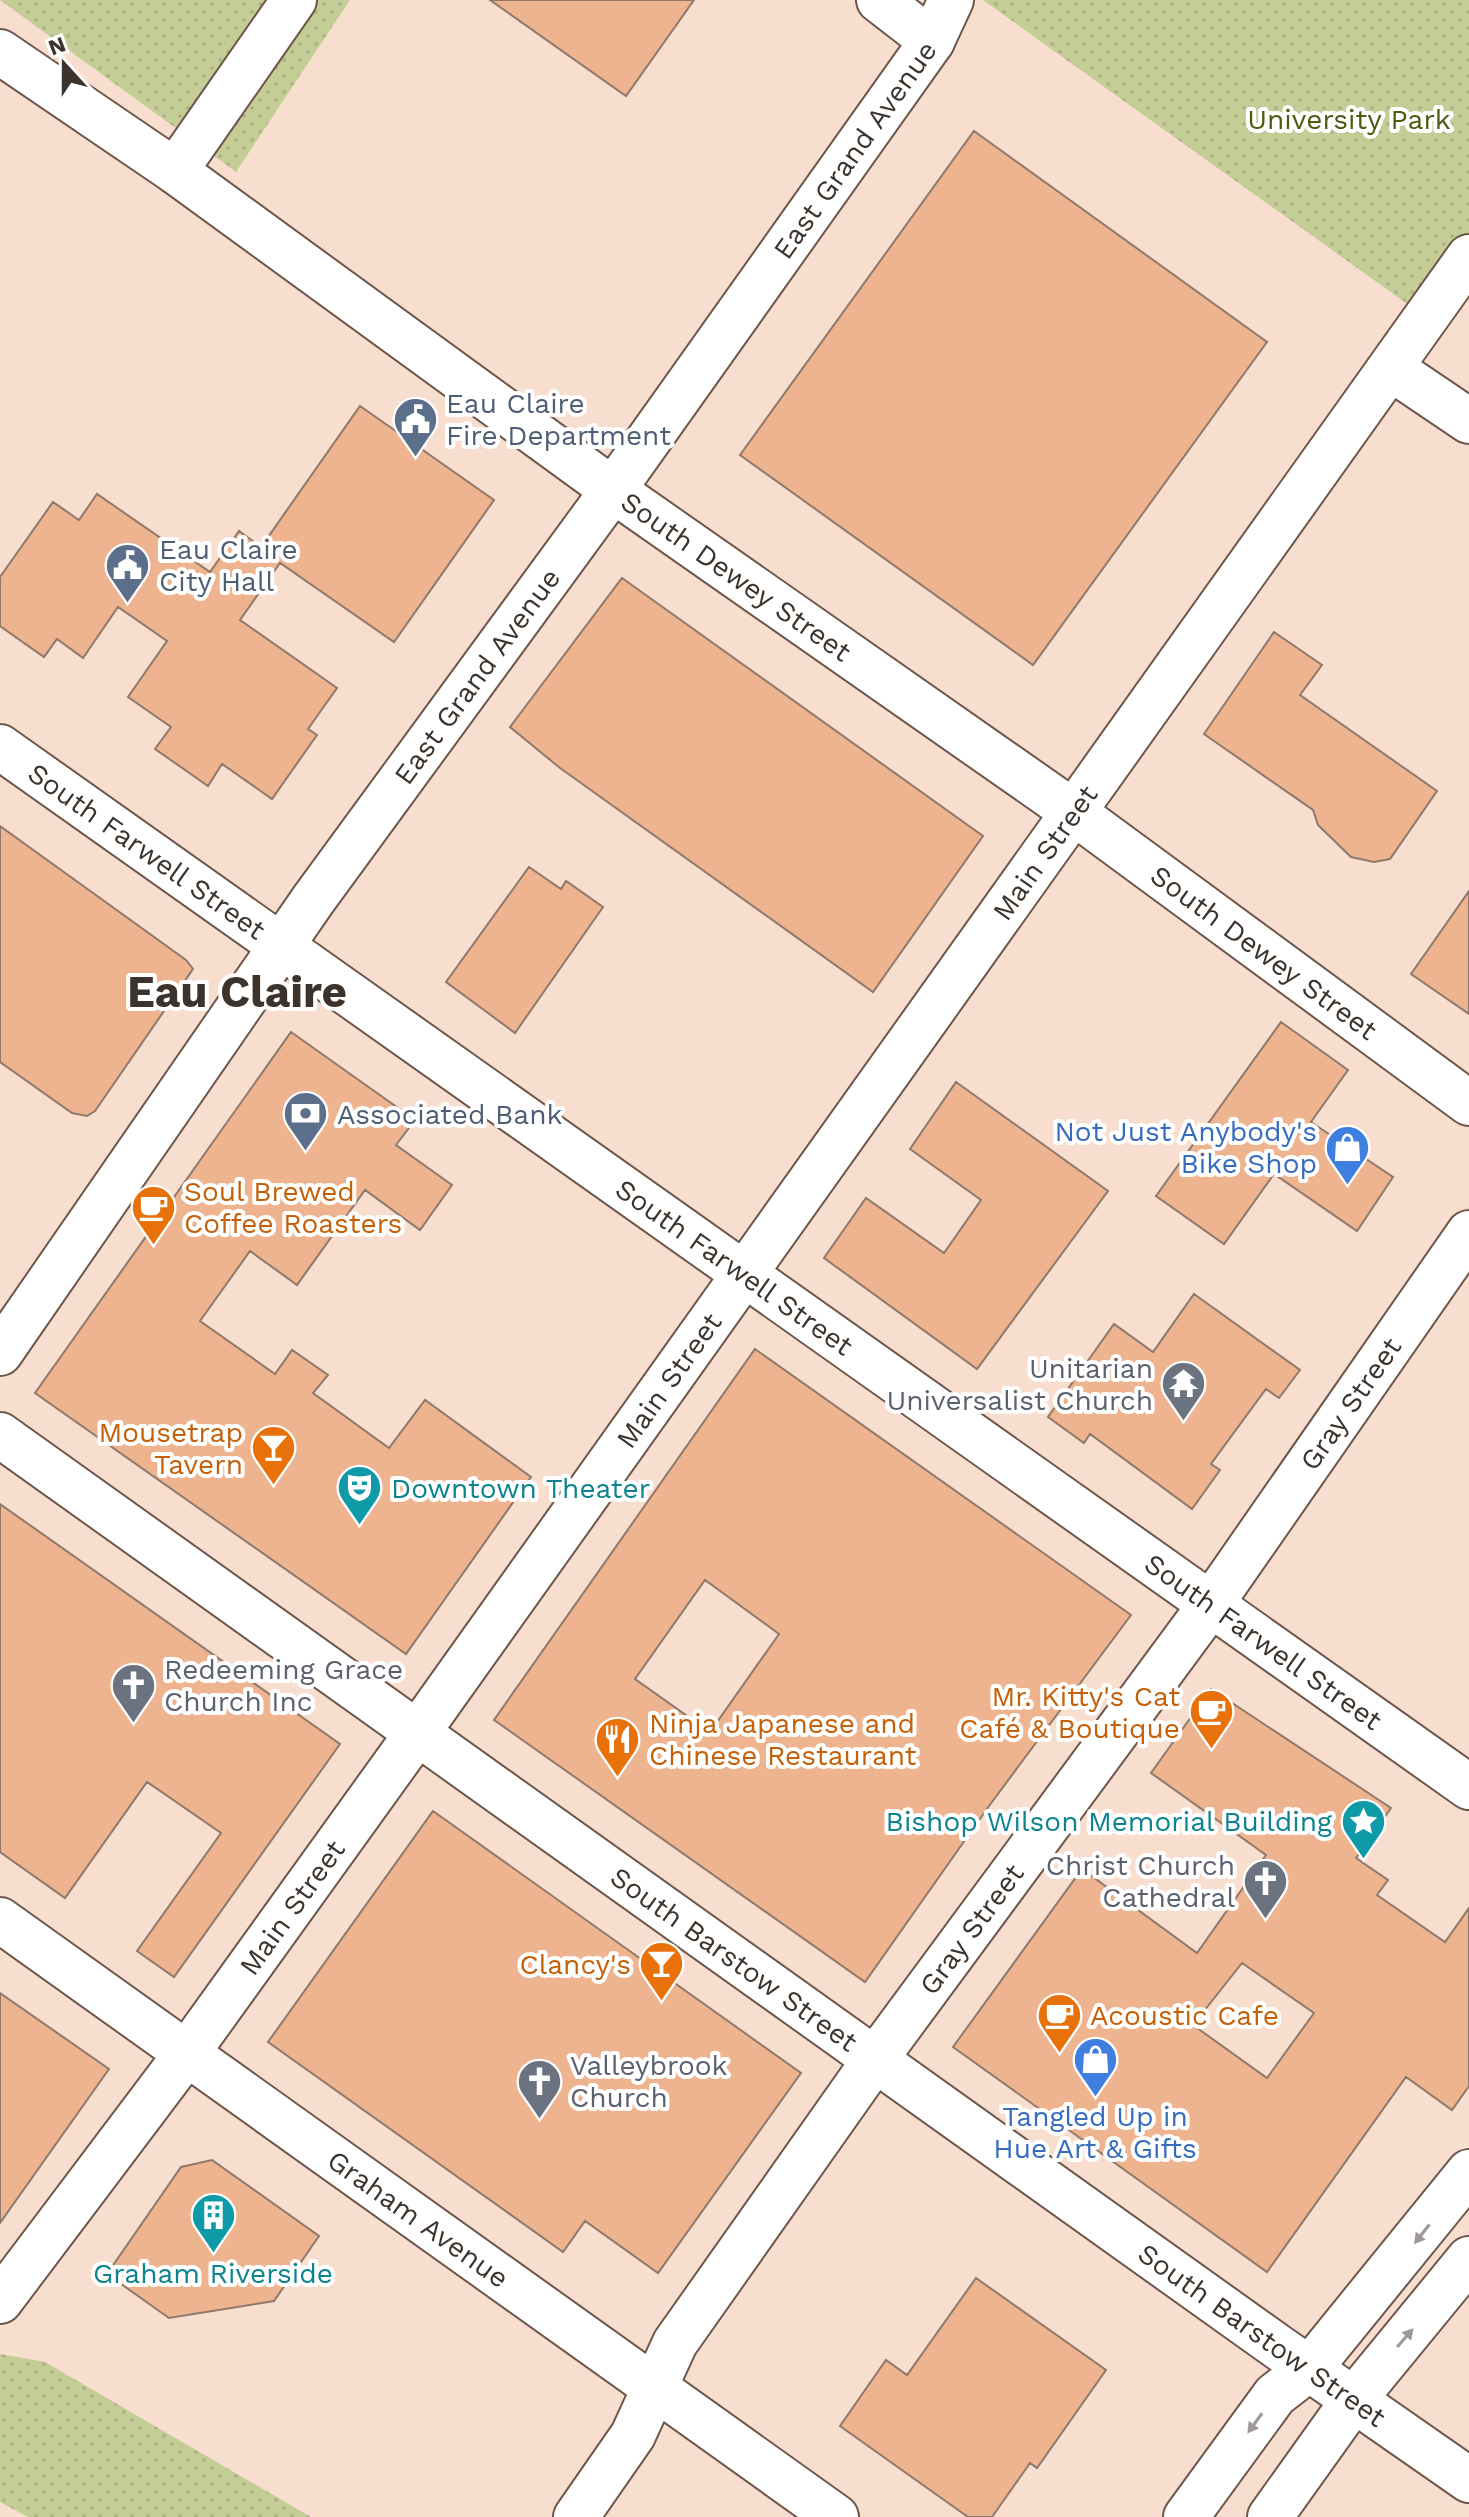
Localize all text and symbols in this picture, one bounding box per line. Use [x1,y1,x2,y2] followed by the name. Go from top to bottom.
[24,24,104,104] north arrow
[45,31,69,60] text: N
[766,34,943,265] street label: East Grand Avenue
[1247,103,1451,136] park label: University Park
[446,387,671,452] place label: Eau Claire Fire Department
[391,395,439,458] public building icon: Eau Claire Fire Department
[615,485,858,668] street label: South Dewey Street
[159,533,298,598] place label: Eau Claire City Hall
[104,541,152,604] public building icon: Eau Claire City Hall
[387,562,567,791] street label: East Grand Avenue
[22,756,272,946] street label: South Farwell Street
[985,778,1104,927] street label: Main Street
[1144,858,1384,1047] street label: South Dewey Street
[127,966,347,1018] district label: Eau Claire
[282,1090,330,1153] bank icon: Associated Bank
[337,1098,563,1131] place label: Associated Bank
[1055,1115,1317,1180] place label: Not Just Anybody's Bike Shop
[1324,1123,1372,1186] shop icon: Not Just Anybody's Bike Shop
[610,1172,860,1362] street label: South Farwell Street
[184,1175,402,1240] place label: Soul Brewed Coffee Roasters
[129,1183,177,1246] cafe icon: Soul Brewed Coffee Roasters
[609,1306,728,1454] street label: Main Street
[1293,1331,1408,1476] street label: Gray Street
[887,1352,1153,1417] place label: Unitarian Universalist Church
[1160,1360,1208,1423] temple icon: Unitarian Universalist Church
[99,1416,243,1481] place label: Mousetrap Tavern
[250,1424,298,1487] bar icon: Mousetrap Tavern
[336,1464,384,1527] theatre icon: Downtown Theater
[391,1472,650,1505] place label: Downtown Theater
[1138,1546,1389,1737] street label: South Farwell Street
[164,1653,403,1718] place label: Redeeming Grace Church Inc
[109,1661,157,1724] church icon: Redeeming Grace Church Inc
[959,1680,1180,1745] place label: Mr. Kitty's Cat Café & Boutique
[1187,1688,1235,1751] cafe icon: Mr. Kitty's Cat Café & Boutique
[649,1707,917,1772] place label: Ninja Japanese and Chinese Restaurant
[594,1715,642,1778] restaurant icon: Ninja Japanese and Chinese Restaurant
[1339,1797,1387,1860] place icon: Bishop Wilson Memorial Building
[886,1805,1332,1838] place label: Bishop Wilson Memorial Building
[232,1833,352,1981] street label: Main Street
[1046,1849,1235,1914] place label: Christ Church Cathedral
[912,1857,1030,2001] street label: Gray Street
[1242,1857,1290,1920] church icon: Christ Church Cathedral
[604,1860,864,2058] street label: South Barstow Street
[638,1940,686,2003] bar icon: Clancy's
[520,1948,631,1981] place label: Clancy's
[1035,1991,1083,2054] cafe icon: Acoustic Cafe
[1090,1999,1279,2032] place label: Acoustic Cafe
[1071,2035,1119,2098] shop icon: Tangled Up in Hue Art & Gifts
[570,2049,728,2114] place label: Valleybrook Church
[515,2057,563,2120] church icon: Valleybrook Church
[993,2100,1197,2165] place label: Tangled Up in Hue Art & Gifts
[321,2143,515,2294] street label: Graham Avenue
[189,2192,237,2255] building icon: Graham Riverside
[1414,2224,1430,2244] one-way arrow
[1132,2236,1392,2434] street label: South Barstow Street
[93,2257,333,2290] place label: Graham Riverside
[1396,2329,1413,2349] one-way arrow
[1248,2412,1263,2433] one-way arrow

